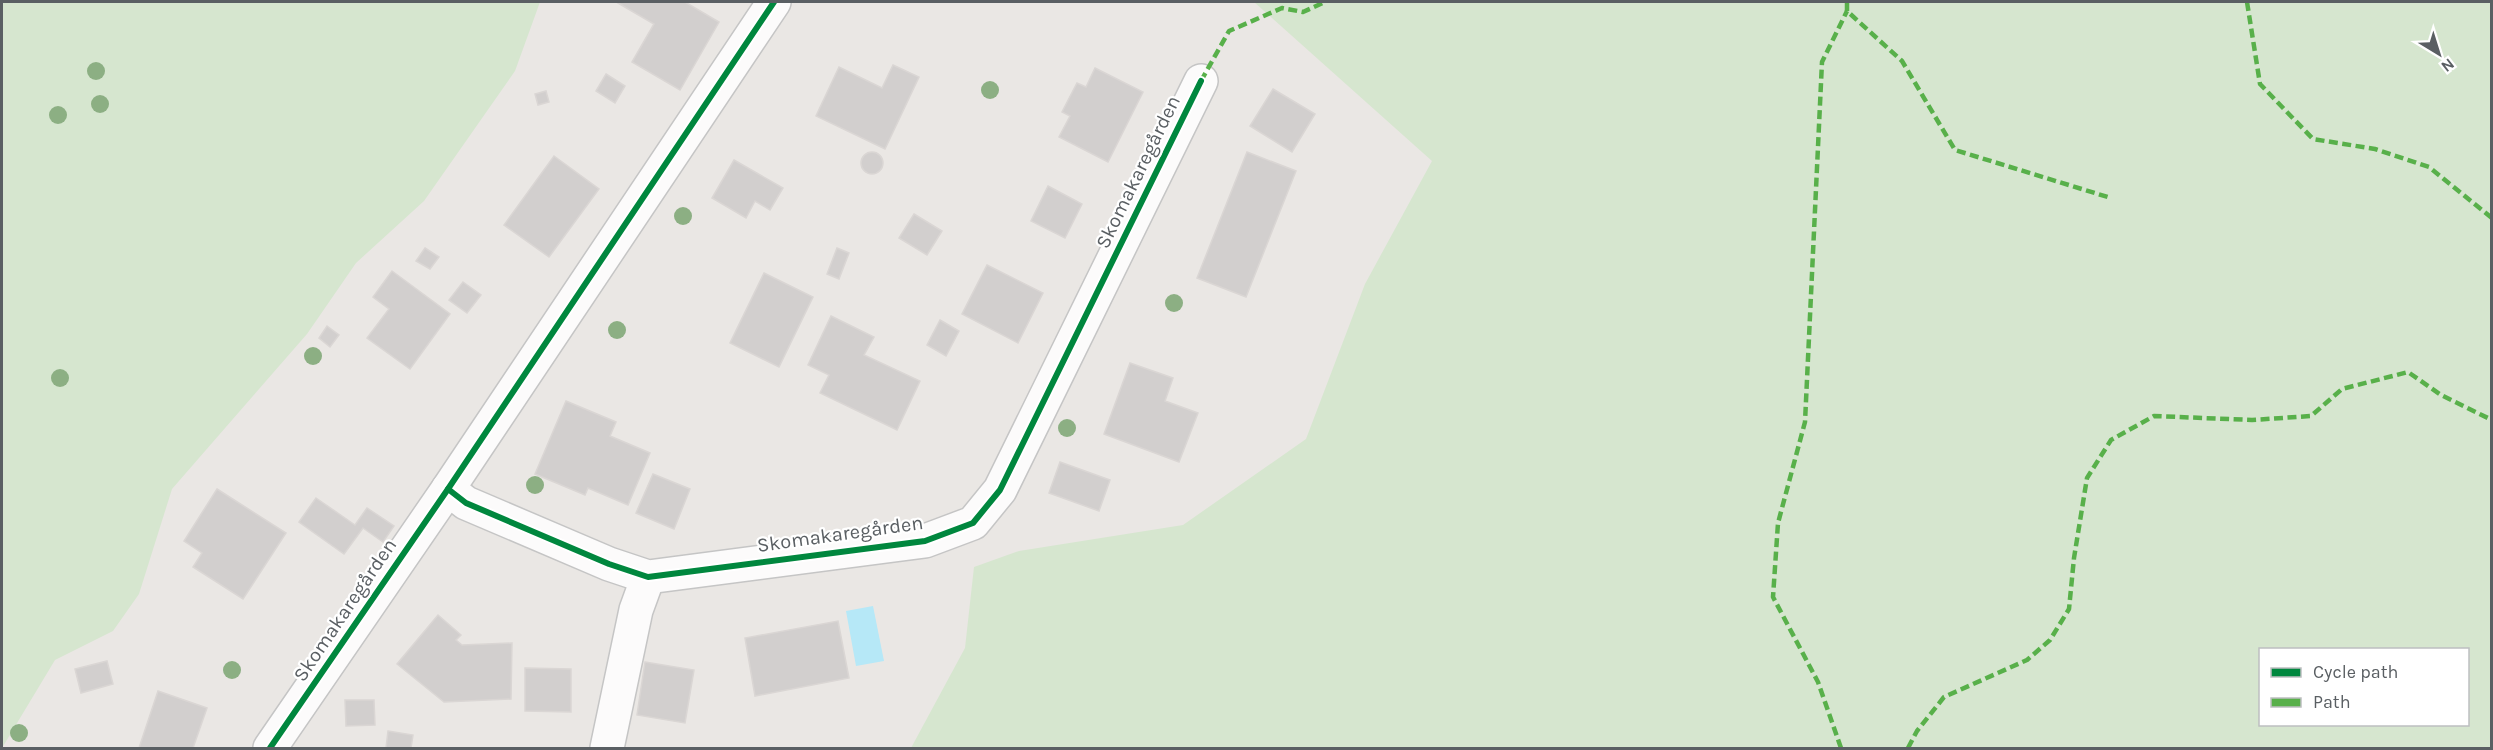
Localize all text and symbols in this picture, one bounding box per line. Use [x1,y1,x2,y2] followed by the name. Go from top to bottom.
[2409,24,2469,84] north arrow
[2438,54,2458,76] text: N
[1091,92,1185,252] street label: Skomakaregården
[755,511,925,557] street label: Skomakaregården
[289,534,401,686] street label: Skomakaregården
[2259,648,2469,726] legend
[2313,661,2398,683] text: Cycle path
[2313,691,2351,713] text: Path

